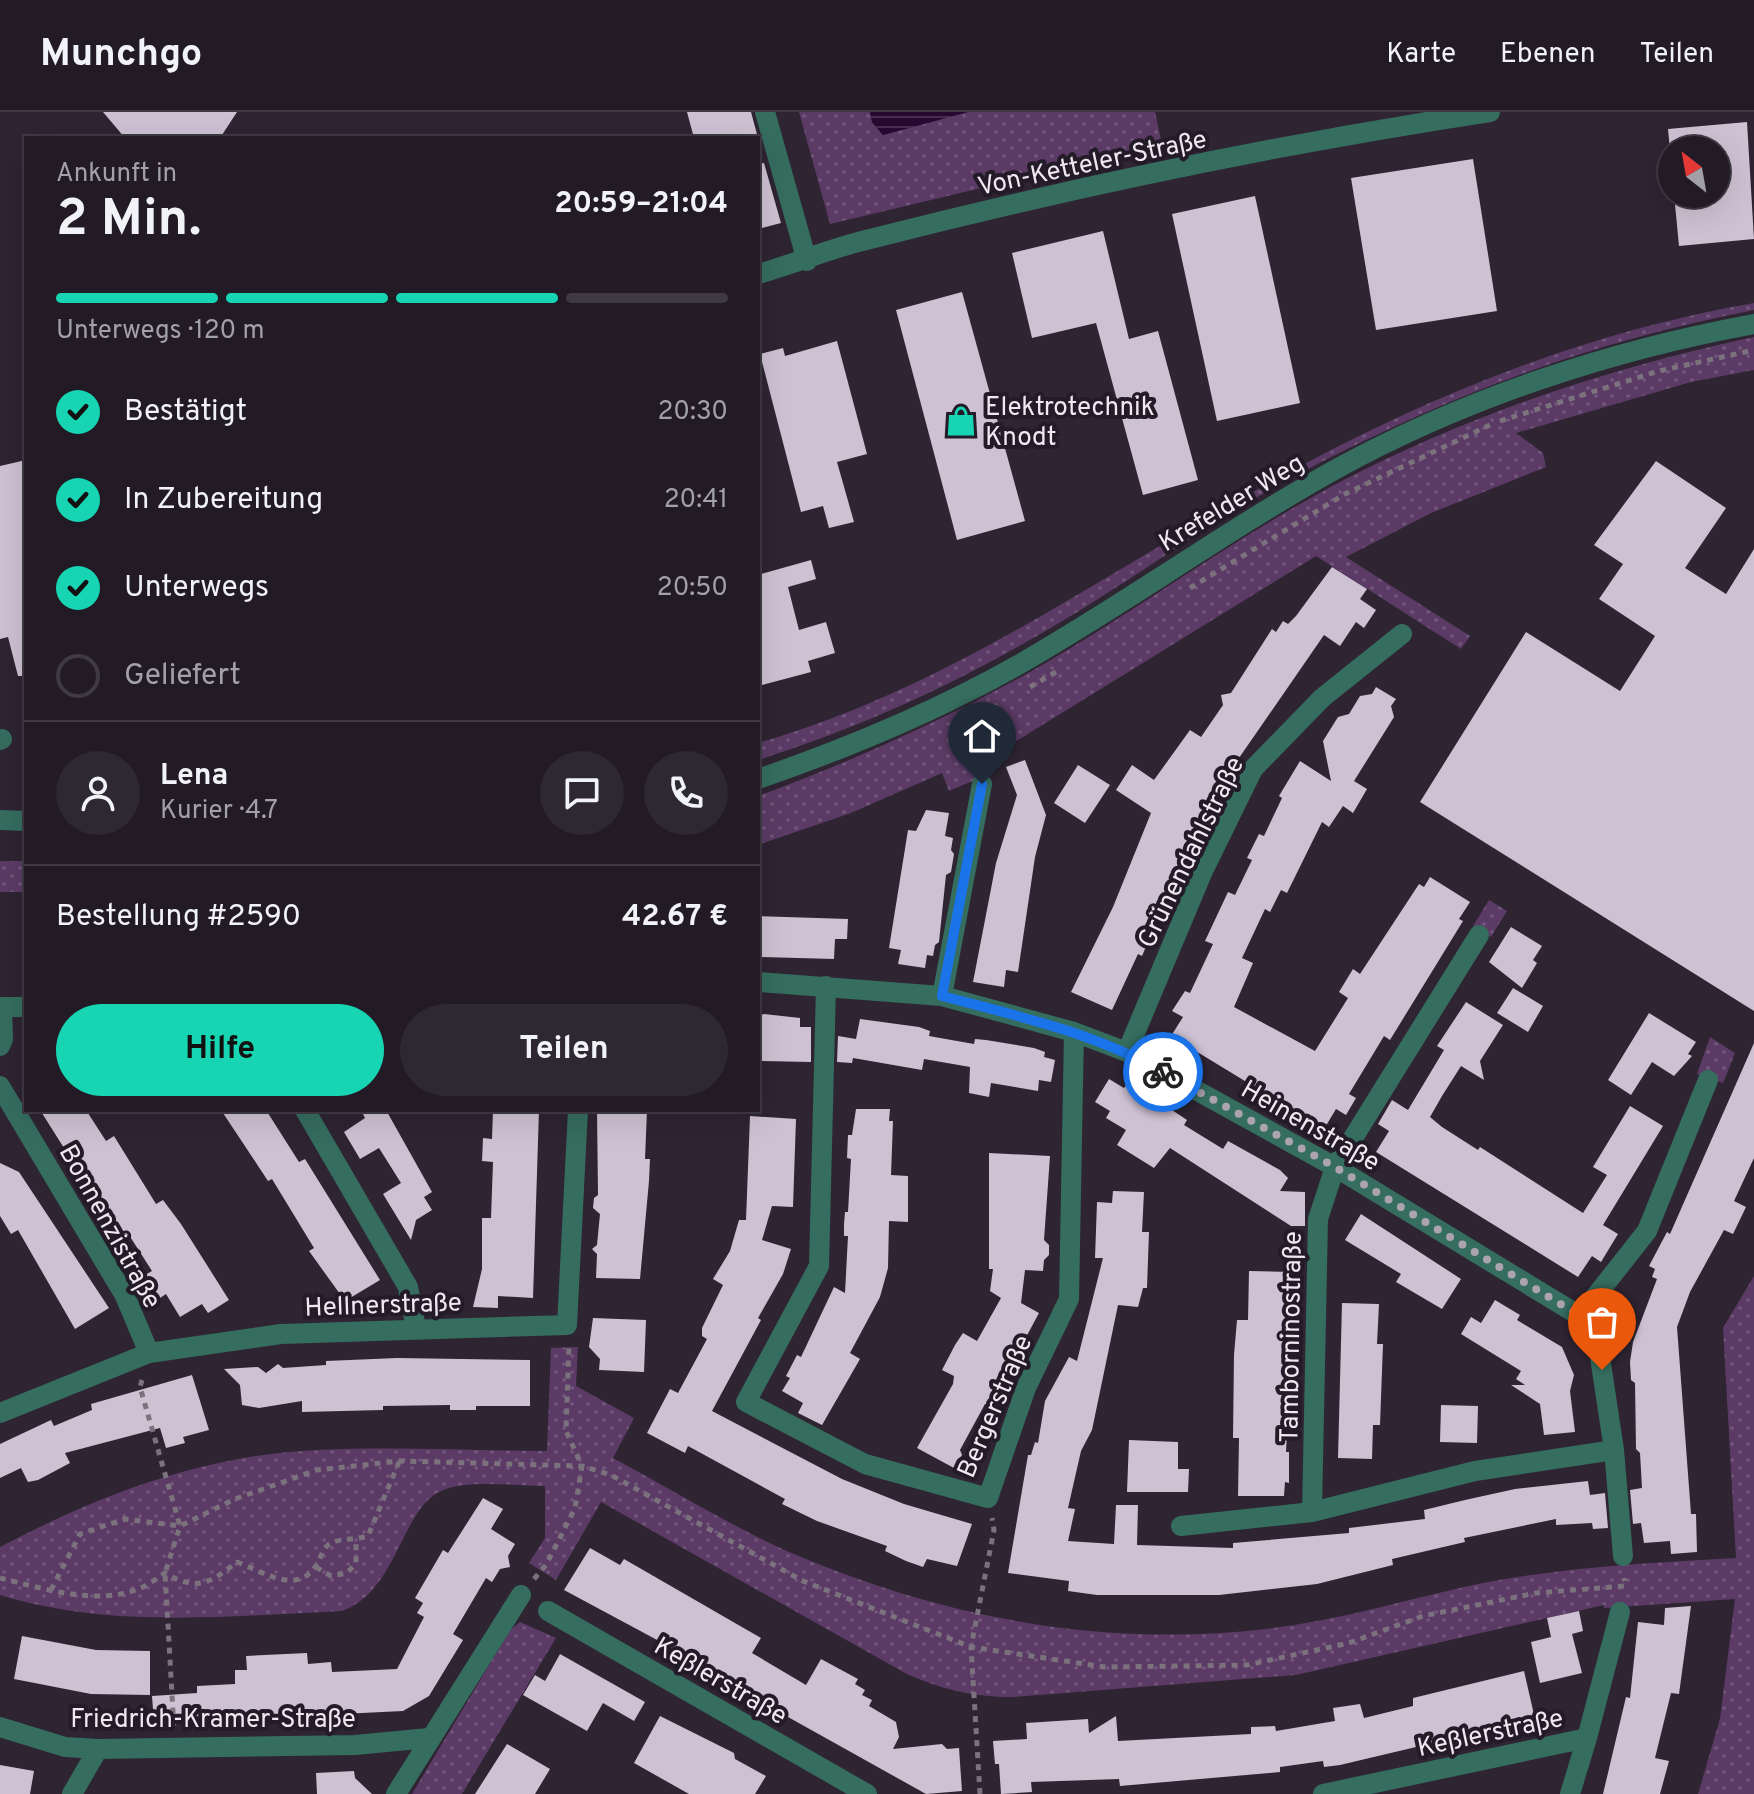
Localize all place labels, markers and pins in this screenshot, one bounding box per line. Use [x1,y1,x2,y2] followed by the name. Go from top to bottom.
[985,392,1154,455] place label: Elektrotechnik Knodt
[944,404,978,438] shop icon: Elektrotechnik Knodt
[948,702,1016,784] pin
[1568,1288,1636,1370] pin

